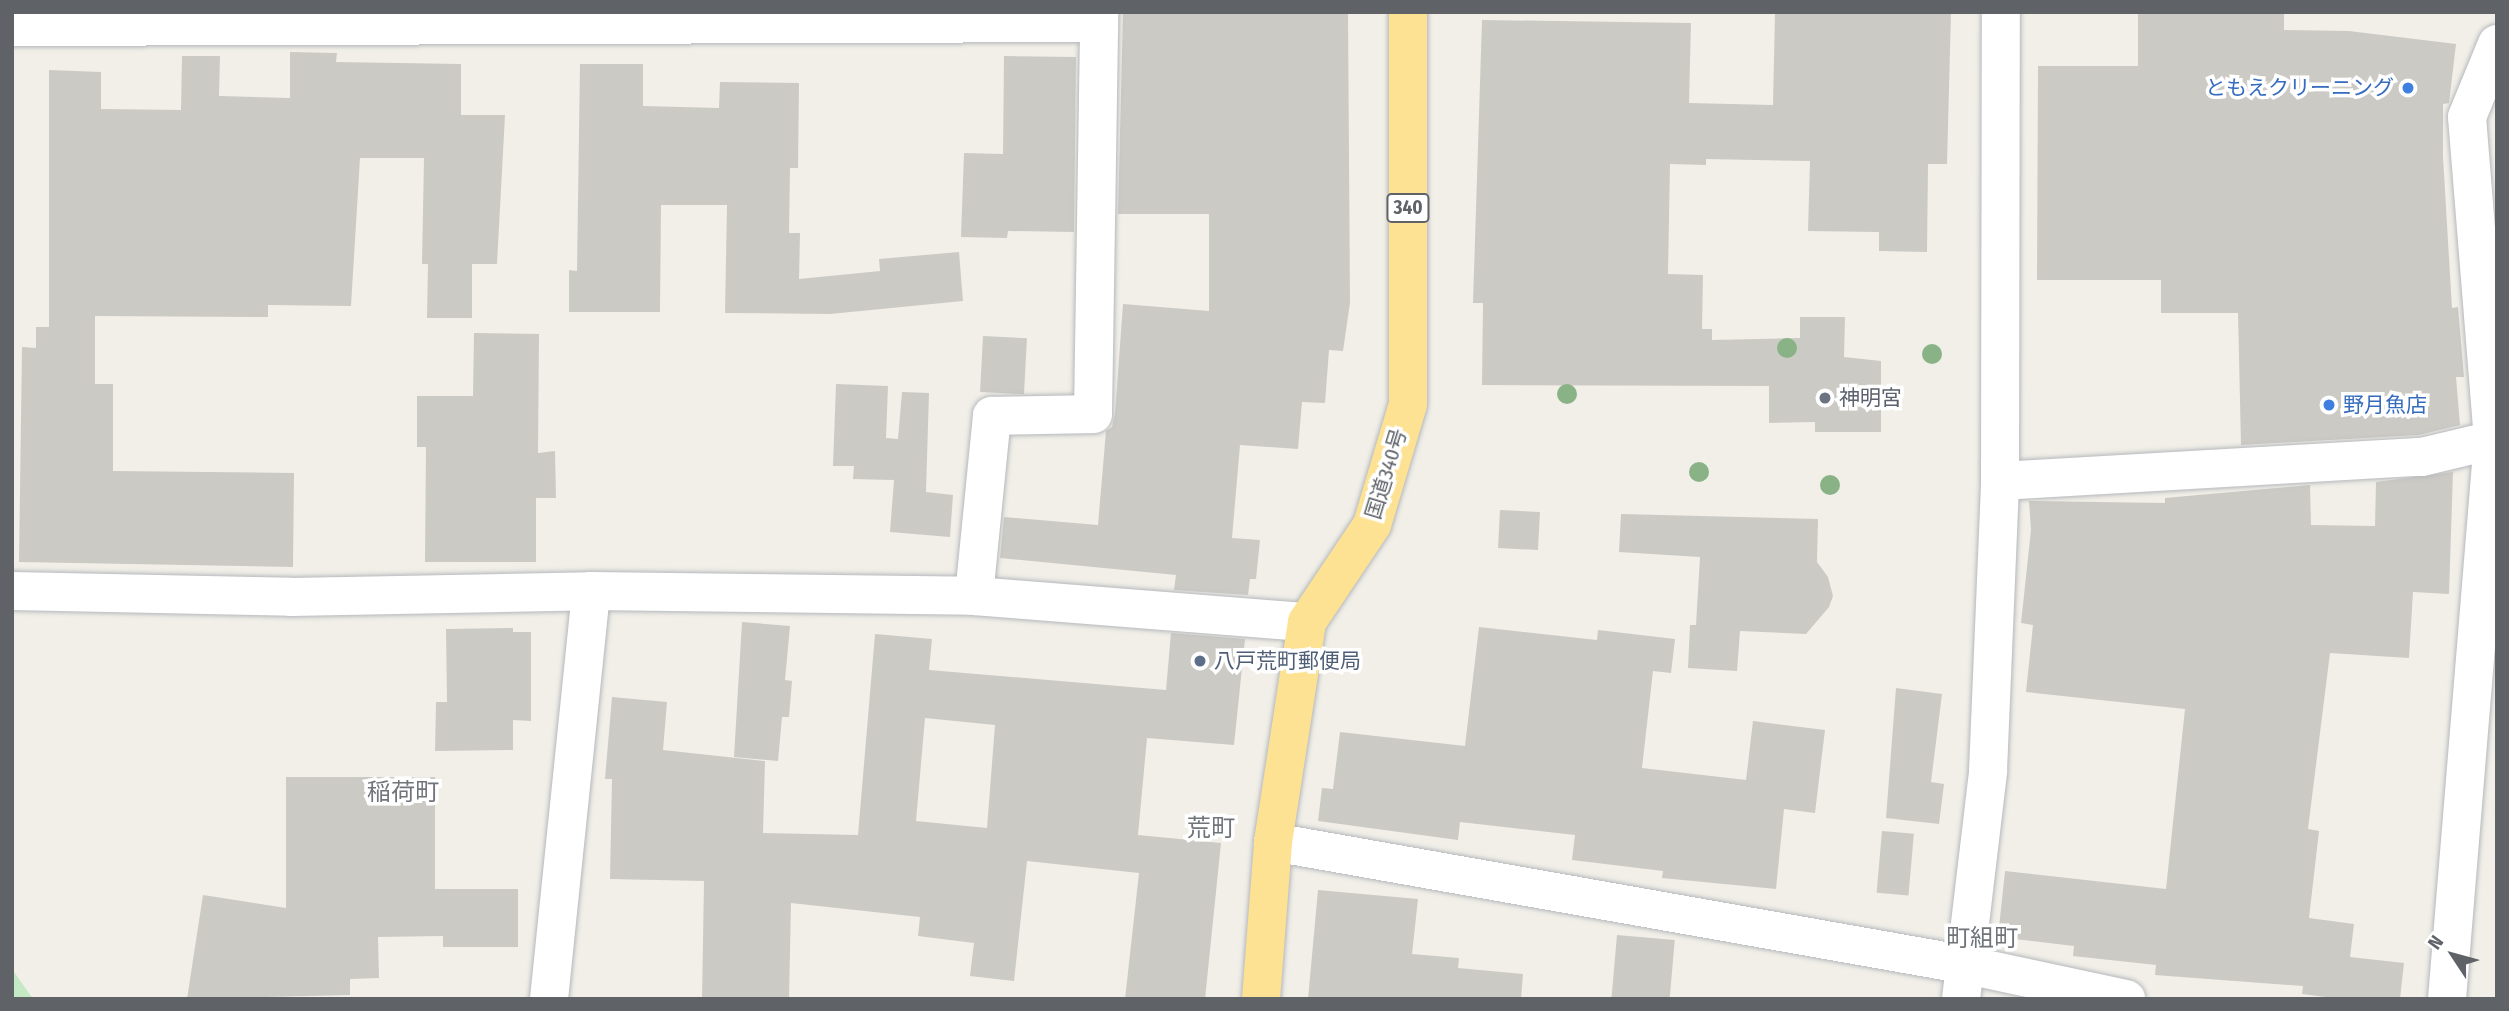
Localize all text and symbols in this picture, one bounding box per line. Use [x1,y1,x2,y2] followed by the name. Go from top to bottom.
[2205,75,2394,101] place label: ともえクリーニング
[2400,80,2416,96] marker: ともえクリーニング
[1385,192,1431,224] road number: 340
[1839,385,1902,411] place label: 神明宮
[1817,390,1833,406] marker: 神明宮
[2343,392,2427,418] place label: 野月魚店
[2321,397,2337,413] marker: 野月魚店
[1360,426,1412,522] street label: 国道340号
[1214,648,1361,674] place label: 八戸荒町郵便局
[1192,653,1208,669] marker: 八戸荒町郵便局
[367,779,439,807] district label: 稲荷町
[1187,815,1235,843] district label: 荒町
[2418,920,2488,990] north arrow
[1946,925,2018,953] district label: 町組町
[2423,931,2448,954] text: N

